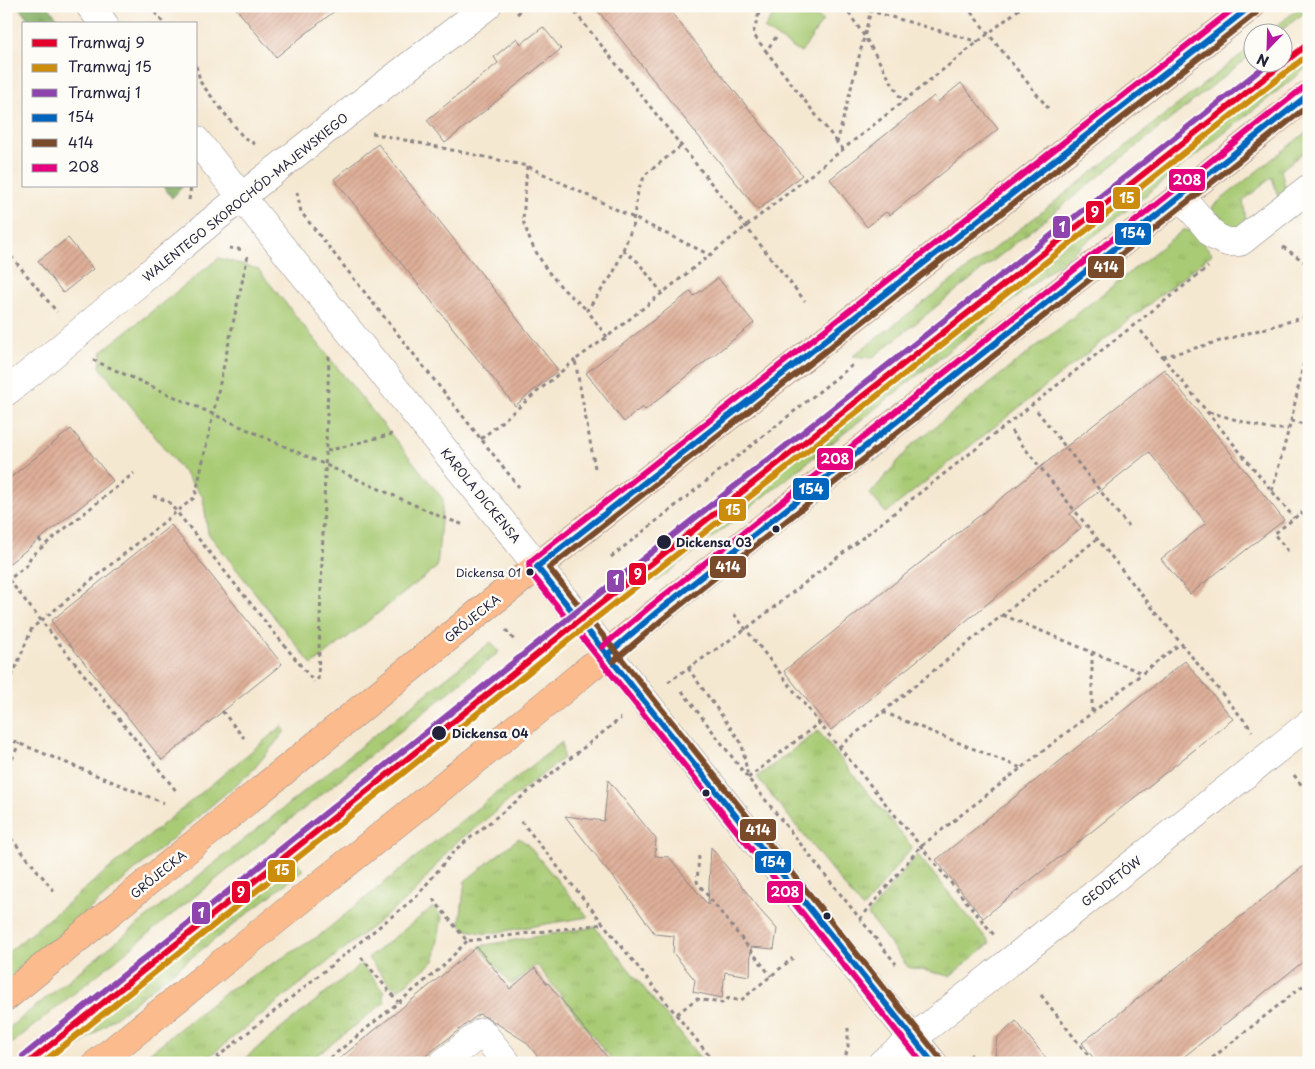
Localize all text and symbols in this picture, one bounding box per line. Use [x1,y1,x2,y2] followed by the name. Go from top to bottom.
[22,22,198,188] legend
[1242,22,1292,72] north arrow
[68,30,145,53] text: Tramwaj 9
[1254,49,1272,72] text: N
[68,54,152,77] text: Tramwaj 15
[68,80,141,103] text: Tramwaj 1
[68,104,94,127] text: 154
[139,108,351,286] street label: WALENTEGO SKOROCHÓD-MAJEWSKIEGO
[68,130,94,153] text: 414
[68,154,99,177] text: 208
[1168,168,1206,192] line badge: 208
[1173,169,1202,190] text: 208
[1112,186,1141,210] line badge: 15
[1119,187,1135,208] text: 15
[1085,200,1105,224] line badge: 9
[1091,201,1099,222] text: 9
[1052,215,1071,239] line badge: 1
[1059,216,1066,237] text: 1
[1114,222,1152,246] line badge: 154
[1120,222,1146,243] text: 154
[1087,255,1125,279] line badge: 414
[1093,256,1119,277] text: 414
[437,444,525,547] street label: KAROLA DICKENSA
[816,447,854,471] line badge: 208
[821,448,850,469] text: 208
[792,477,830,501] line badge: 154
[798,478,824,499] text: 154
[718,498,747,522] line badge: 15
[725,499,741,520] text: 15
[771,524,781,534] unlabelled marker
[655,533,673,551] marker: Dickensa 03
[676,533,752,551] place label: Dickensa 03
[709,555,747,579] line badge: 414
[715,556,741,577] text: 414
[628,562,647,586] line badge: 9
[634,563,642,584] text: 9
[456,564,521,581] place label: Dickensa 01
[525,567,535,577] marker: Dickensa 01
[606,569,625,593] line badge: 1
[613,569,620,590] text: 1
[440,590,504,646] street label: GRÓJECKA
[430,724,448,742] marker: Dickensa 04
[452,724,528,742] place label: Dickensa 04
[701,788,711,798] unlabelled marker
[739,818,777,842] line badge: 414
[745,819,771,840] text: 414
[126,846,190,902] street label: GRÓJECKA
[754,850,792,874] line badge: 154
[760,851,786,872] text: 154
[1077,851,1146,910] street label: GEODETÓW
[267,859,296,883] line badge: 15
[274,859,290,880] text: 15
[231,880,251,904] line badge: 9
[766,880,804,904] line badge: 208
[237,881,245,902] text: 9
[771,881,800,902] text: 208
[191,901,211,925] line badge: 1
[198,902,205,923] text: 1
[822,911,832,921] unlabelled marker

